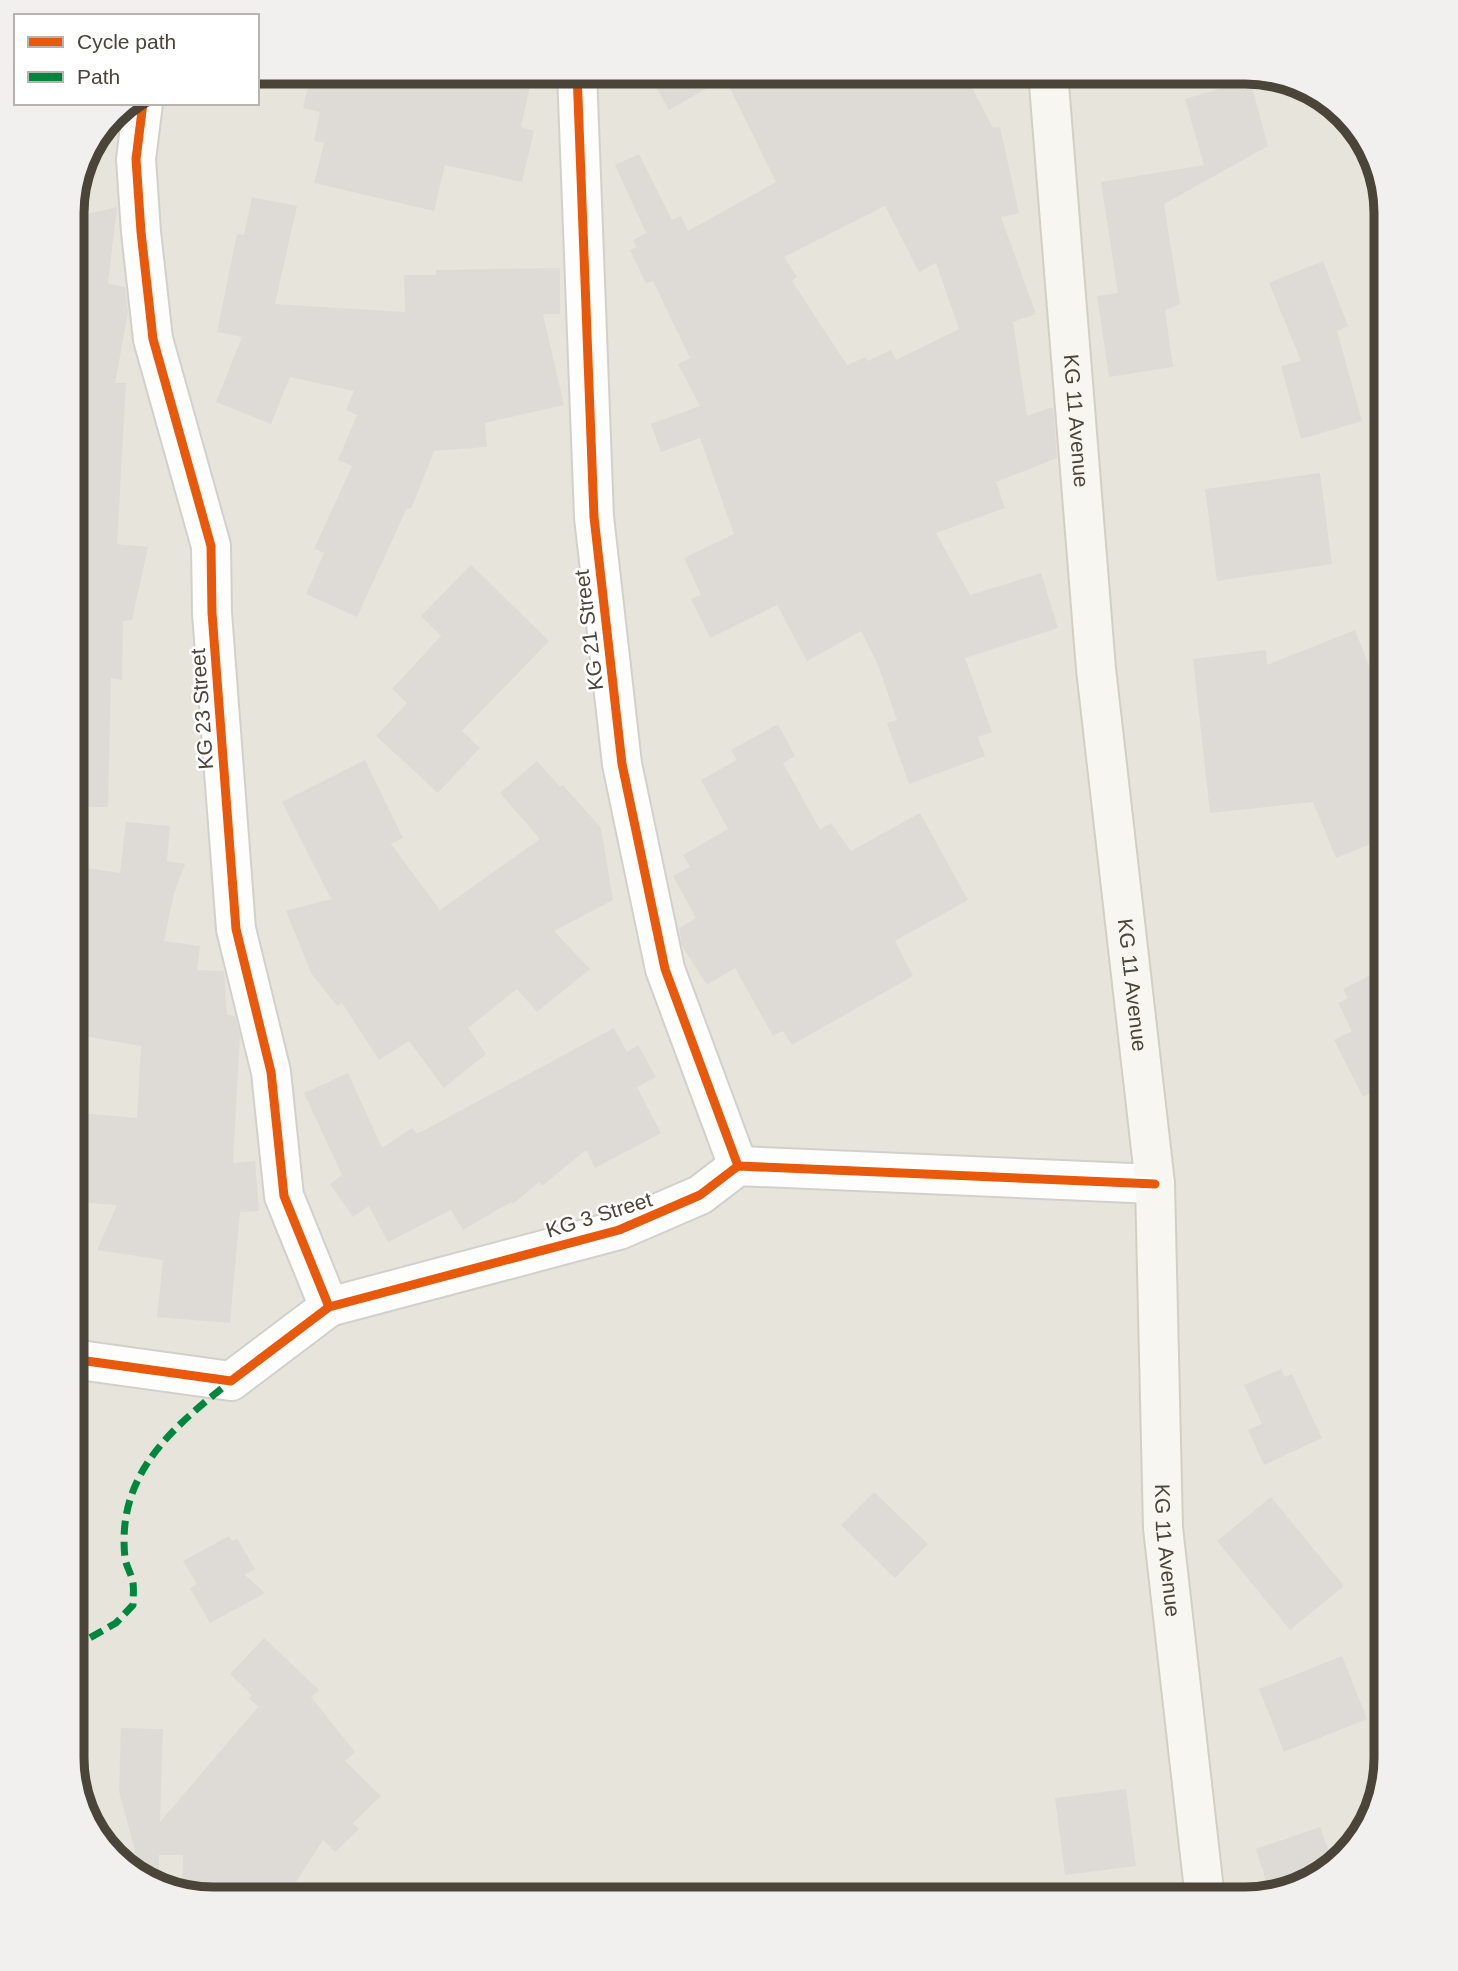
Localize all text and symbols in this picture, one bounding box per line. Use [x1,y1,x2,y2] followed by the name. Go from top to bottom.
[14,14,259,105] legend
[77,30,176,53] text: Cycle path
[77,65,120,88] text: Path
[1060,353,1093,488] street label: KG 11 Avenue
[570,568,607,692] street label: KG 21 Street
[186,648,217,770] street label: KG 23 Street
[1114,917,1152,1053] street label: KG 11 Avenue
[543,1187,655,1242] street label: KG 3 Street
[1151,1484,1185,1618] street label: KG 11 Avenue

